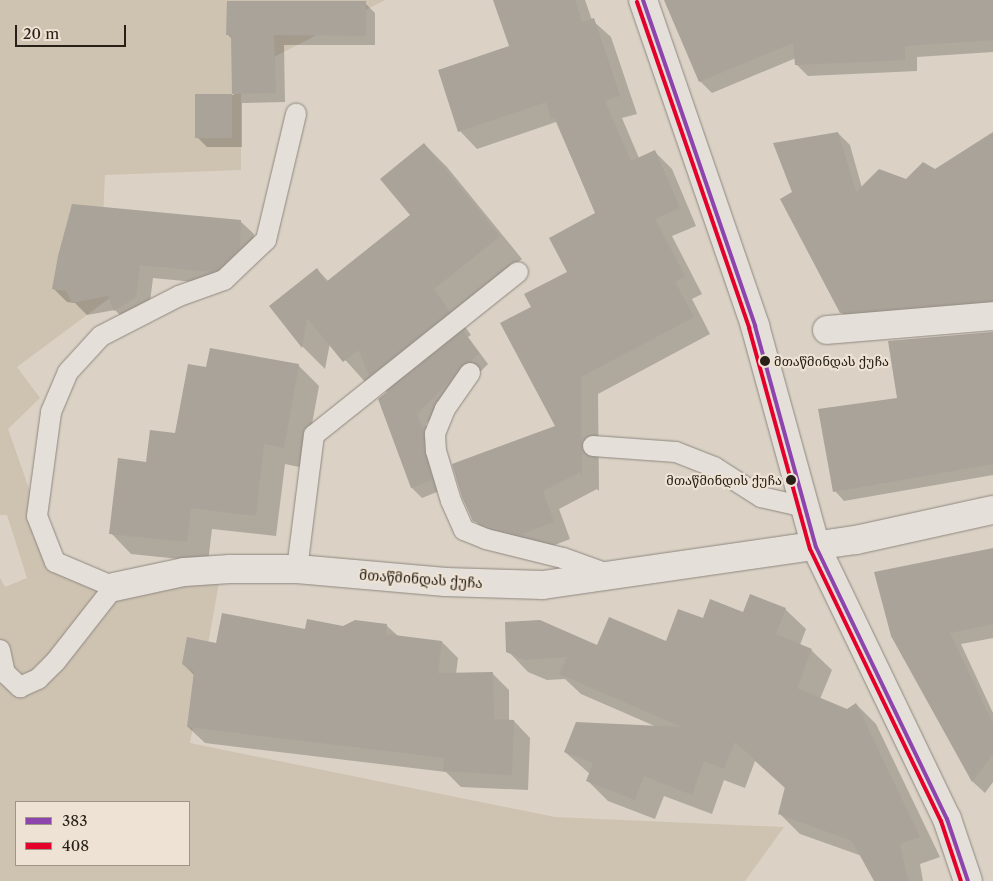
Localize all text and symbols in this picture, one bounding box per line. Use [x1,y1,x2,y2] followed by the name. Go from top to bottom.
[18,15,129,47] scale bar
[23,24,59,43] text: 20 m
[774,353,889,369] place label: მთაწმინდას ქუჩა
[760,356,770,366] marker: მთაწმინდას ქუჩა
[666,472,782,488] place label: მთაწმინდის ქუჩა
[786,475,796,485] marker: მთაწმინდის ქუჩა
[359,566,483,592] street label: მთაწმინდას ქუჩა
[15,801,190,866] legend
[62,811,87,830] text: 383
[62,836,89,855] text: 408

